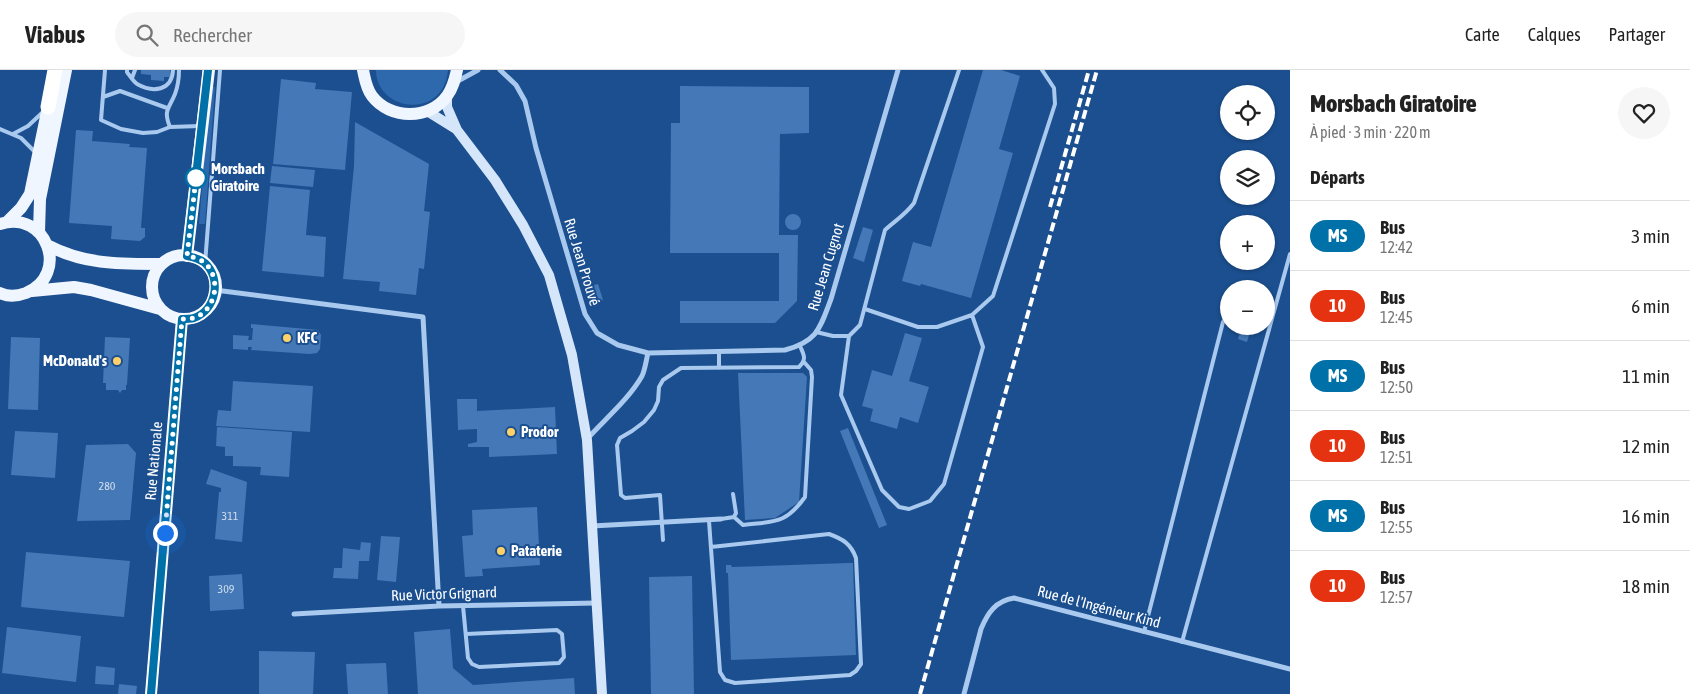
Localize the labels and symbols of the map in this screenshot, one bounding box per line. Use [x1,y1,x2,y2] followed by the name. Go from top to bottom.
[211,160,265,194] place label: Morsbach Giratoire
[185,167,207,189] marker: Morsbach Giratoire
[561,216,604,308] street label: Rue Jean Prouvé
[804,221,847,313] street label: Rue Jean Cugnot
[297,329,317,346] place label: KFC
[281,332,293,344] marker: KFC
[43,352,108,369] place label: McDonald's
[111,355,123,367] marker: McDonald's
[142,421,165,501] street label: Rue Nationale
[521,423,559,440] place label: Prodor
[505,426,517,438] marker: Prodor
[99,479,116,493] house number: 280
[222,509,239,523] house number: 311
[153,521,178,546] your location
[511,542,562,559] place label: Pataterie
[495,545,507,557] marker: Pataterie
[218,582,235,596] house number: 309
[1036,582,1162,631] street label: Rue de l'Ingénieur Kind
[391,583,497,604] street label: Rue Victor Grignard

